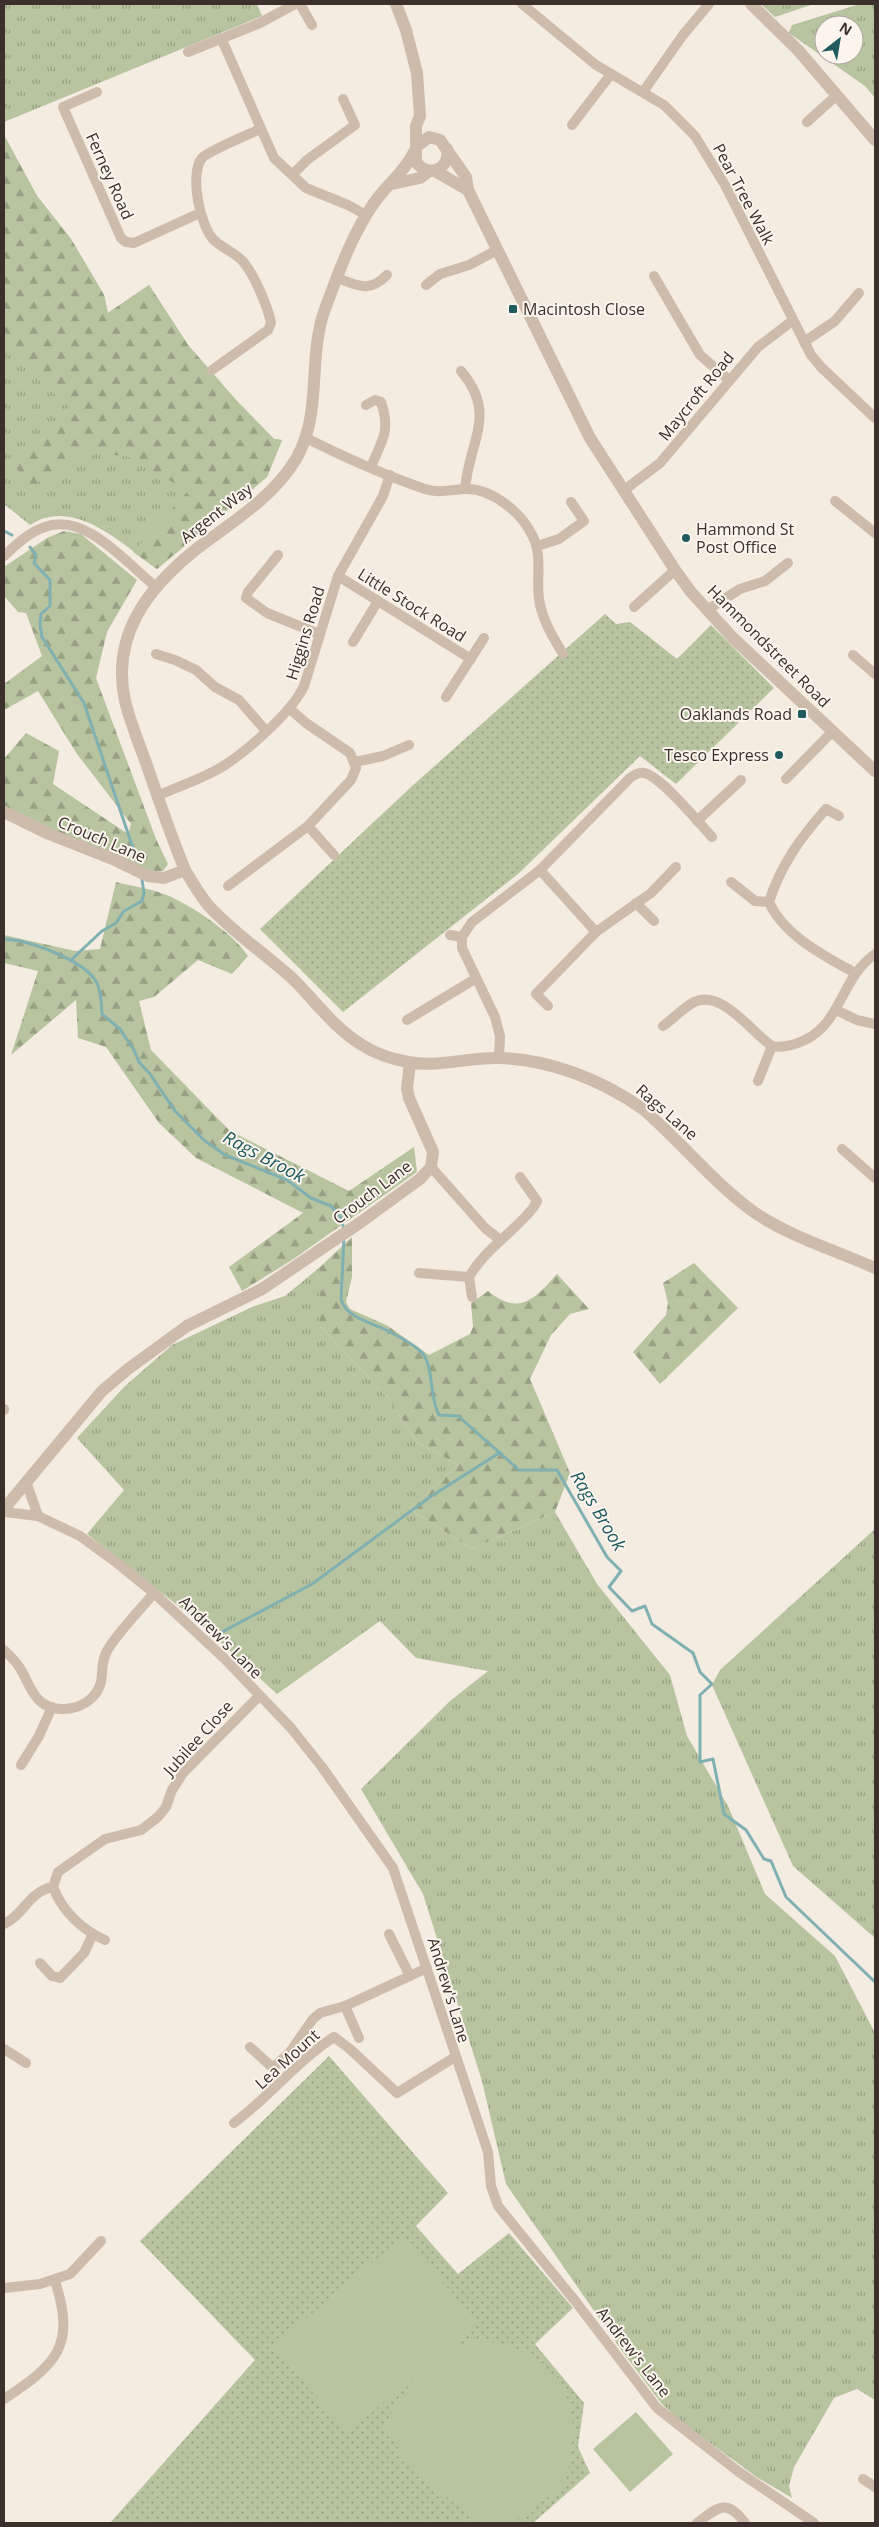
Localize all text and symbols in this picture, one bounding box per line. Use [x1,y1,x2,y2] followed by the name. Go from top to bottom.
[814,15,864,65] north arrow
[836,17,856,40] text: N
[81,129,139,223] street label: Ferney Road
[708,139,780,249] street label: Pear Tree Walk
[523,298,645,320] place label: Macintosh Close
[507,303,519,315] marker: Macintosh Close
[653,347,739,445] street label: Maycroft Road
[175,477,257,548] street label: Argent Way
[696,518,794,558] place label: Hammond St Post Office
[680,532,692,544] marker: Hammond St Post Office
[354,563,470,647] street label: Little Stock Road
[703,580,835,712] street label: Hammondstreet Road
[280,583,330,683] street label: Higgins Road
[680,703,792,725] place label: Oaklands Road
[796,708,808,720] marker: Oaklands Road
[664,744,769,766] place label: Tesco Express
[773,749,785,761] marker: Tesco Express
[55,811,149,867] street label: Crouch Lane
[631,1079,703,1145] street label: Rags Lane
[219,1125,311,1188] water label: Rags Brook
[328,1155,416,1229] street label: Crouch Lane
[566,1466,633,1556] water label: Rags Brook
[175,1591,267,1683] street label: Andrew's Lane
[157,1696,238,1782] street label: Jubilee Close
[423,1935,475,2045] street label: Andrew's Lane
[250,2024,324,2094] street label: Lea Mount
[592,2302,676,2402] street label: Andrew's Lane

